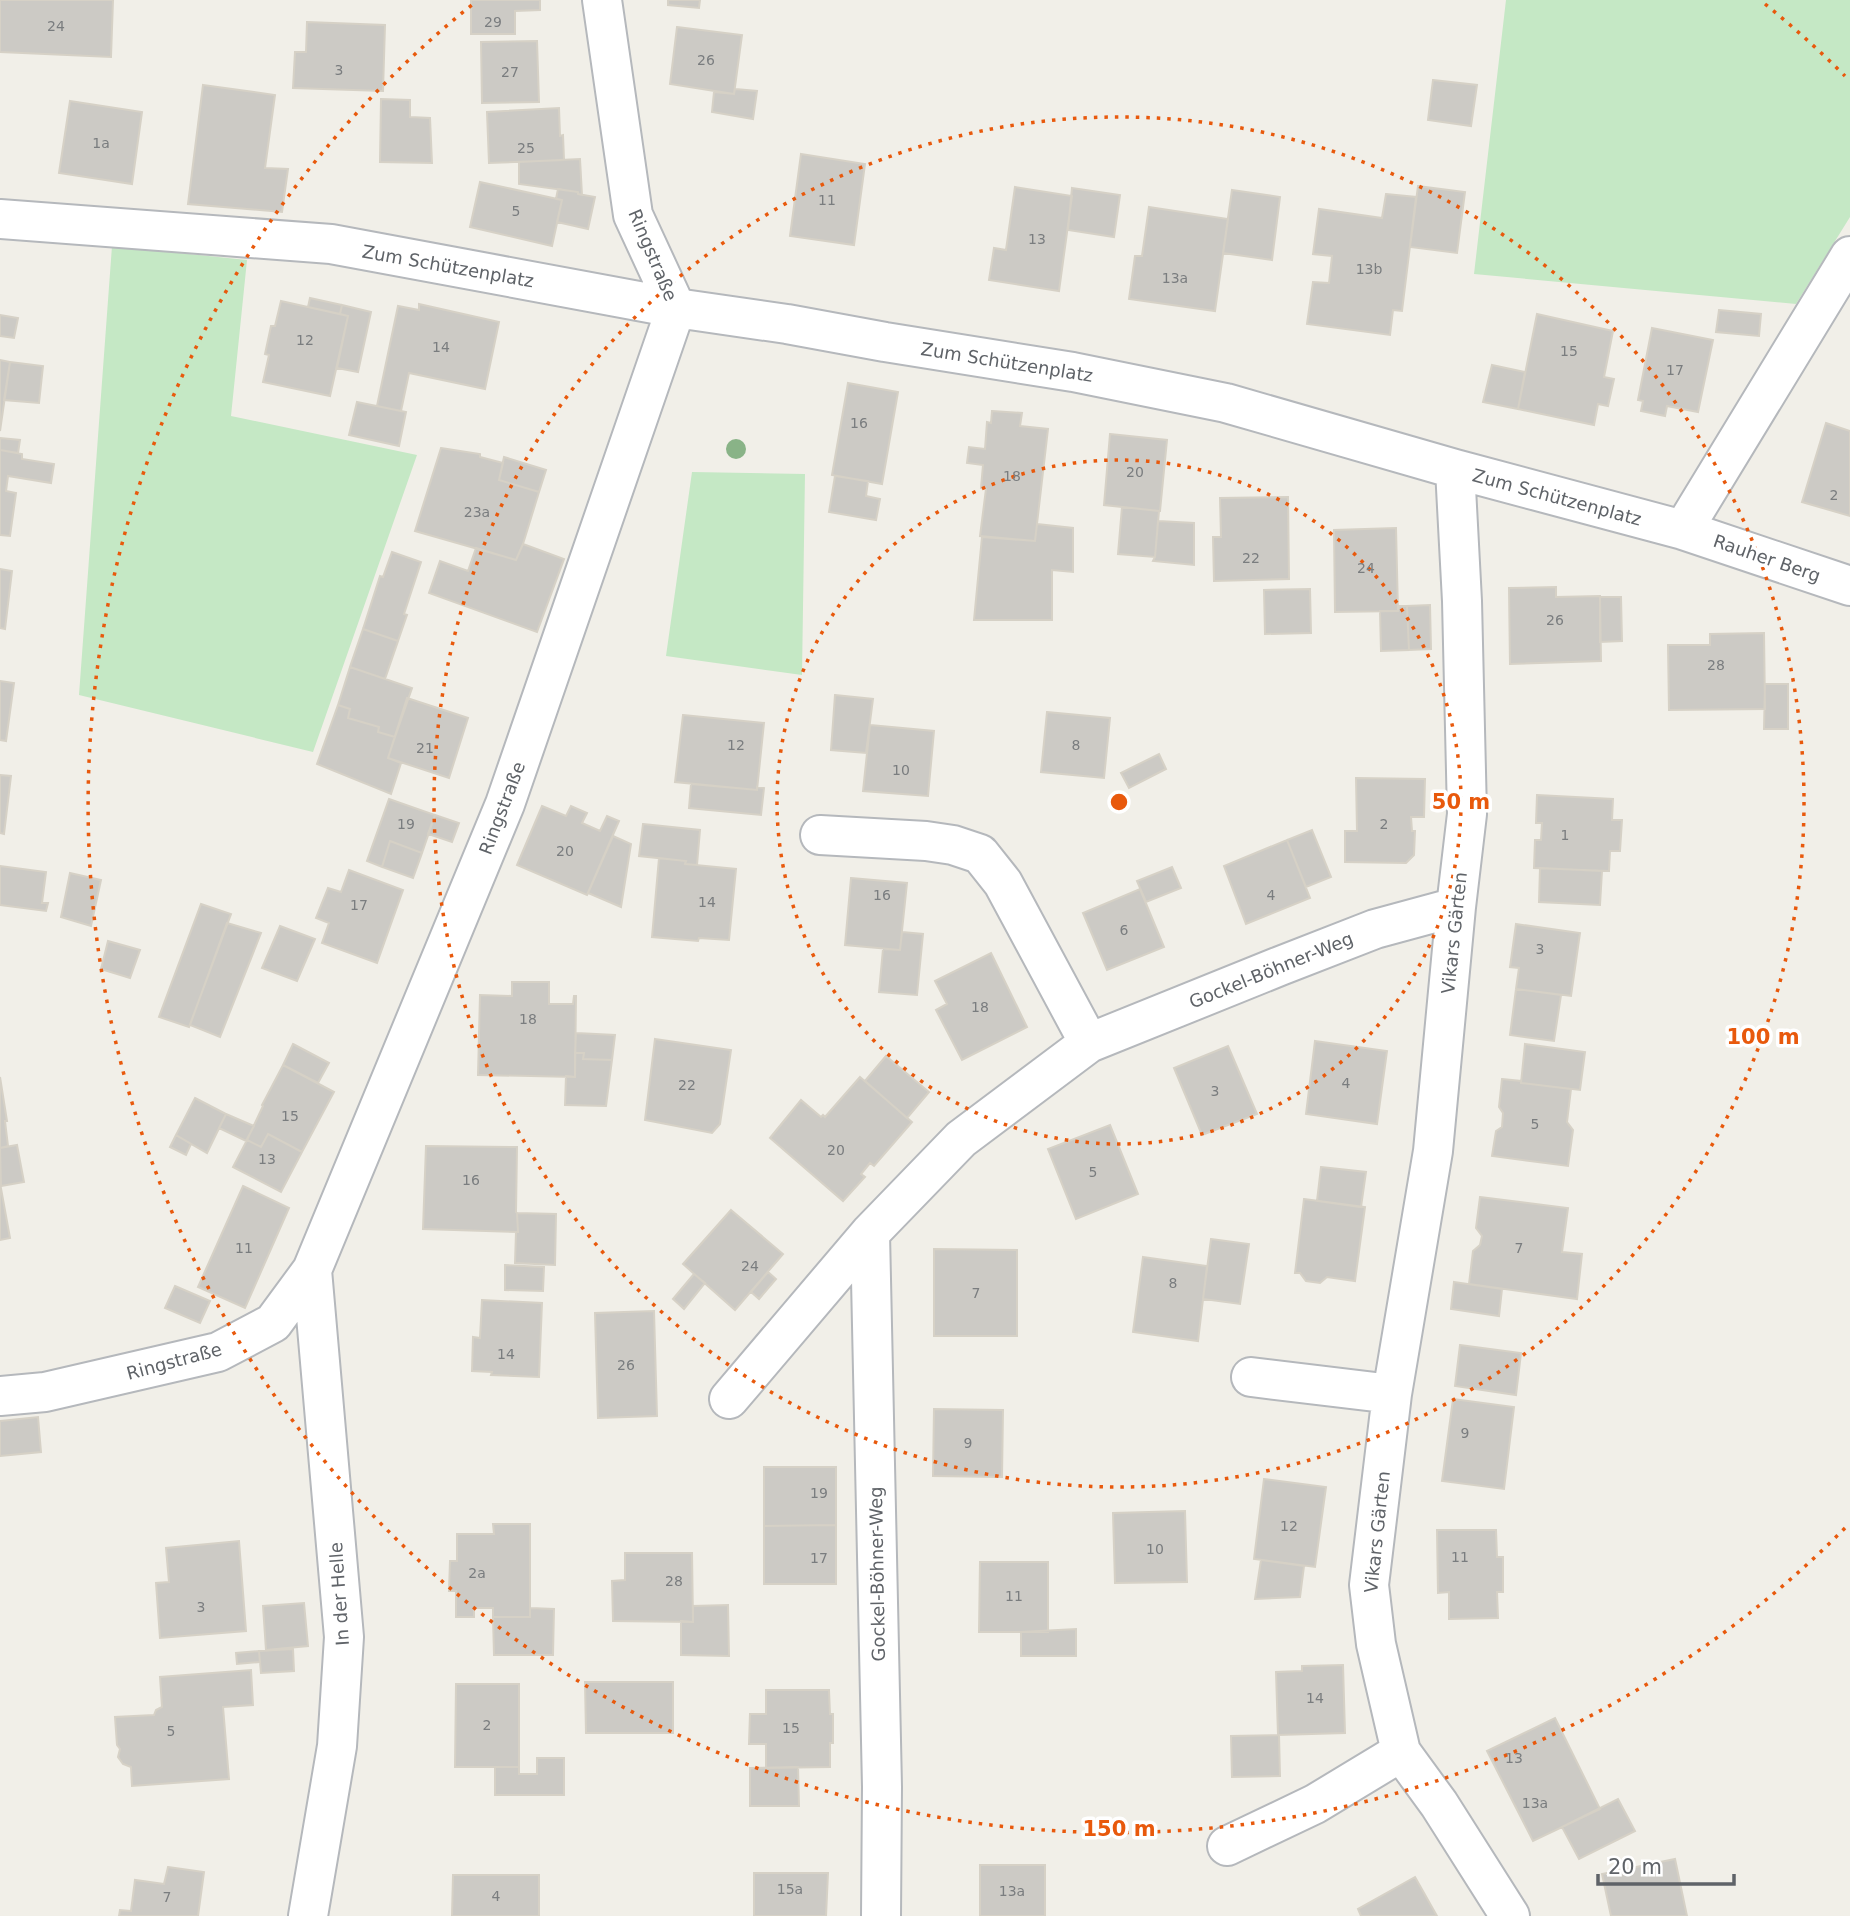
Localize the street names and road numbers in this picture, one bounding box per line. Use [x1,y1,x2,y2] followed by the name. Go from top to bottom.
[624,206,682,304] street label: Ringstraße
[360,241,536,291] street label: Zum Schützenplatz
[919,338,1095,386] street label: Zum Schützenplatz
[1470,464,1644,530] street label: Zum Schützenplatz
[1711,530,1823,586] street label: Rauher Berg
[475,759,529,857] street label: Ringstraße
[1437,871,1471,995] street label: Vikars Gärten
[1186,927,1356,1013] street label: Gockel-Böhner-Weg
[124,1338,224,1384] street label: Ringstraße
[1360,1470,1394,1594] street label: Vikars Gärten
[865,1486,889,1662] street label: Gockel-Böhner-Weg
[325,1542,353,1646] street label: In der Helle

